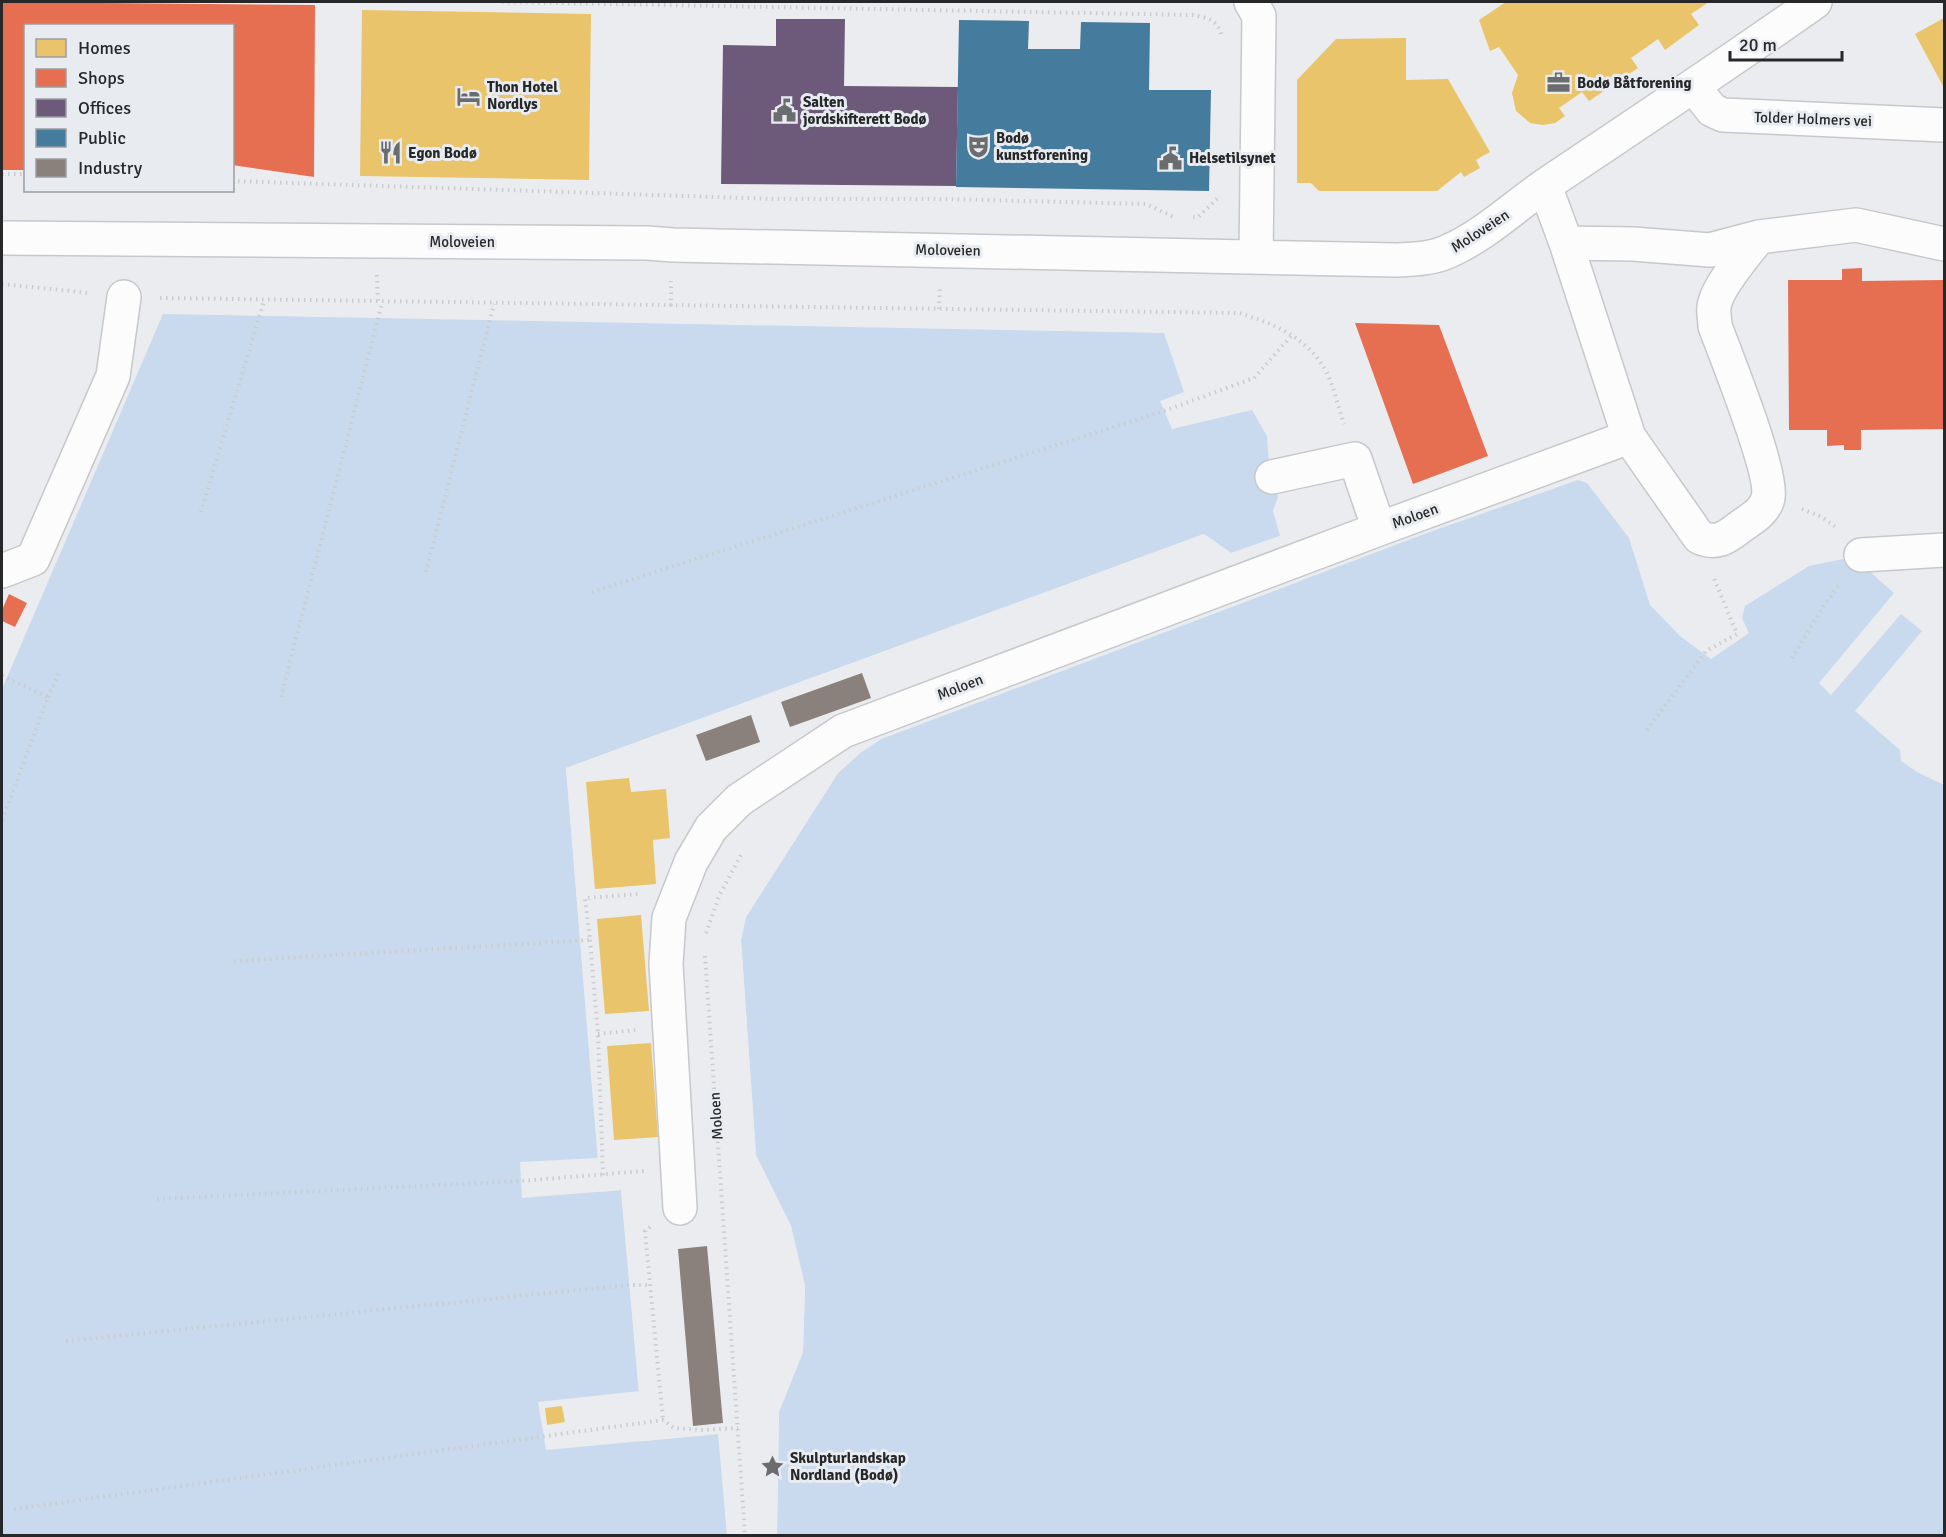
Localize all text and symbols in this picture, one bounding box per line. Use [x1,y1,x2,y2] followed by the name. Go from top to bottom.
[24,24,234,192] legend
[1730,24,1842,62] scale bar
[1739,34,1777,56] text: 20 m
[78,37,131,59] text: Homes
[78,67,125,89] text: Shops
[1546,70,1572,96] office icon: Bodø Båtforening
[1577,74,1691,92] place label: Bodø Båtforening
[487,78,558,113] place label: Thon Hotel Nordlys
[456,83,482,109] hotel icon: Thon Hotel Nordlys
[803,93,927,128] place label: Salten jordskifterett Bodø
[78,97,131,119] text: Offices
[772,98,798,124] public building icon: Salten jordskifterett Bodø
[1754,108,1872,130] street label: Tolder Holmers vei
[78,127,126,149] text: Public
[996,129,1088,164] place label: Bodø kunstforening
[965,134,991,160] theatre icon: Bodø kunstforening
[377,140,403,166] restaurant icon: Egon Bodø
[408,144,477,162] place label: Egon Bodø
[1158,145,1184,171] public building icon: Helsetilsynet
[1189,149,1276,167] place label: Helsetilsynet
[78,157,143,179] text: Industry
[1448,206,1512,256] street label: Moloveien
[429,233,495,251] street label: Moloveien
[915,240,981,260] street label: Moloveien
[1390,499,1440,533] street label: Moloen
[935,670,985,704] street label: Moloen
[705,1092,727,1140] street label: Moloen
[790,1449,906,1484] place label: Skulpturlandskap Nordland (Bodø)
[759,1454,785,1480] place icon: Skulpturlandskap Nordland (Bodø)

